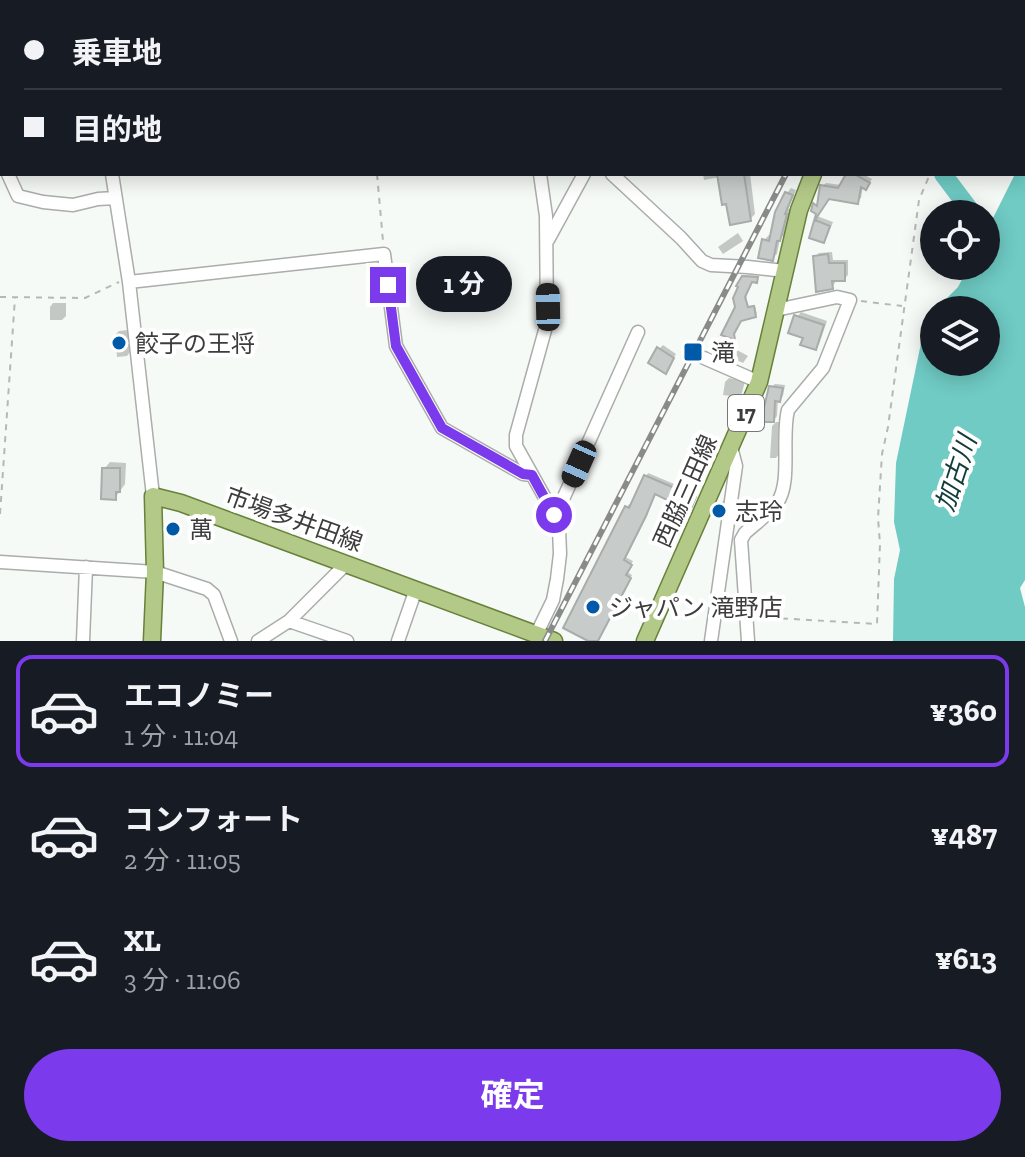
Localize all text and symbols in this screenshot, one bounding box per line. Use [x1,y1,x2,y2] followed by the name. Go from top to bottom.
[72,35,162,71] text: 乗車地
[72,112,162,148] text: 目的地
[920,200,1000,376] map controls
[920,200,1000,280] button: locate
[416,257,512,313] callout: 1 分
[370,267,406,303] route end
[443,268,485,300] text: 1 分
[536,283,560,331] car
[920,296,1000,376] button: layers
[135,329,255,358] place label: 餃子の王将
[110,334,128,352] marker: 餃子の王将
[711,338,735,367] place label: 滝
[682,341,704,363] marker: 滝
[728,395,764,431] road number: 17
[929,428,984,515] water label: 加古川
[647,430,723,552] street label: 西脇三田線
[558,437,600,491] car
[221,481,367,557] street label: 市場多井田線
[536,497,572,533] route start
[735,497,783,526] place label: 志玲
[710,502,728,520] marker: 志玲
[189,515,213,544] place label: 萬
[164,520,182,538] marker: 萬
[609,593,782,622] place label: ジャパン 滝野店
[584,598,602,616] marker: ジャパン 滝野店
[28,675,100,747] icon: car
[124,678,274,714] text: エコノミー
[930,693,997,729] text: ¥360
[124,720,238,752] text: 1 分 · 11:04
[28,799,100,871] icon: car
[124,802,303,838] text: コンフォート
[931,817,997,853] text: ¥487
[124,844,241,876] text: 2 分 · 11:05
[28,923,100,995] icon: car
[124,923,161,959] text: XL
[935,941,997,977] text: ¥613
[124,964,241,996] text: 3 分 · 11:06
[24,1049,1001,1141] button: 確定

